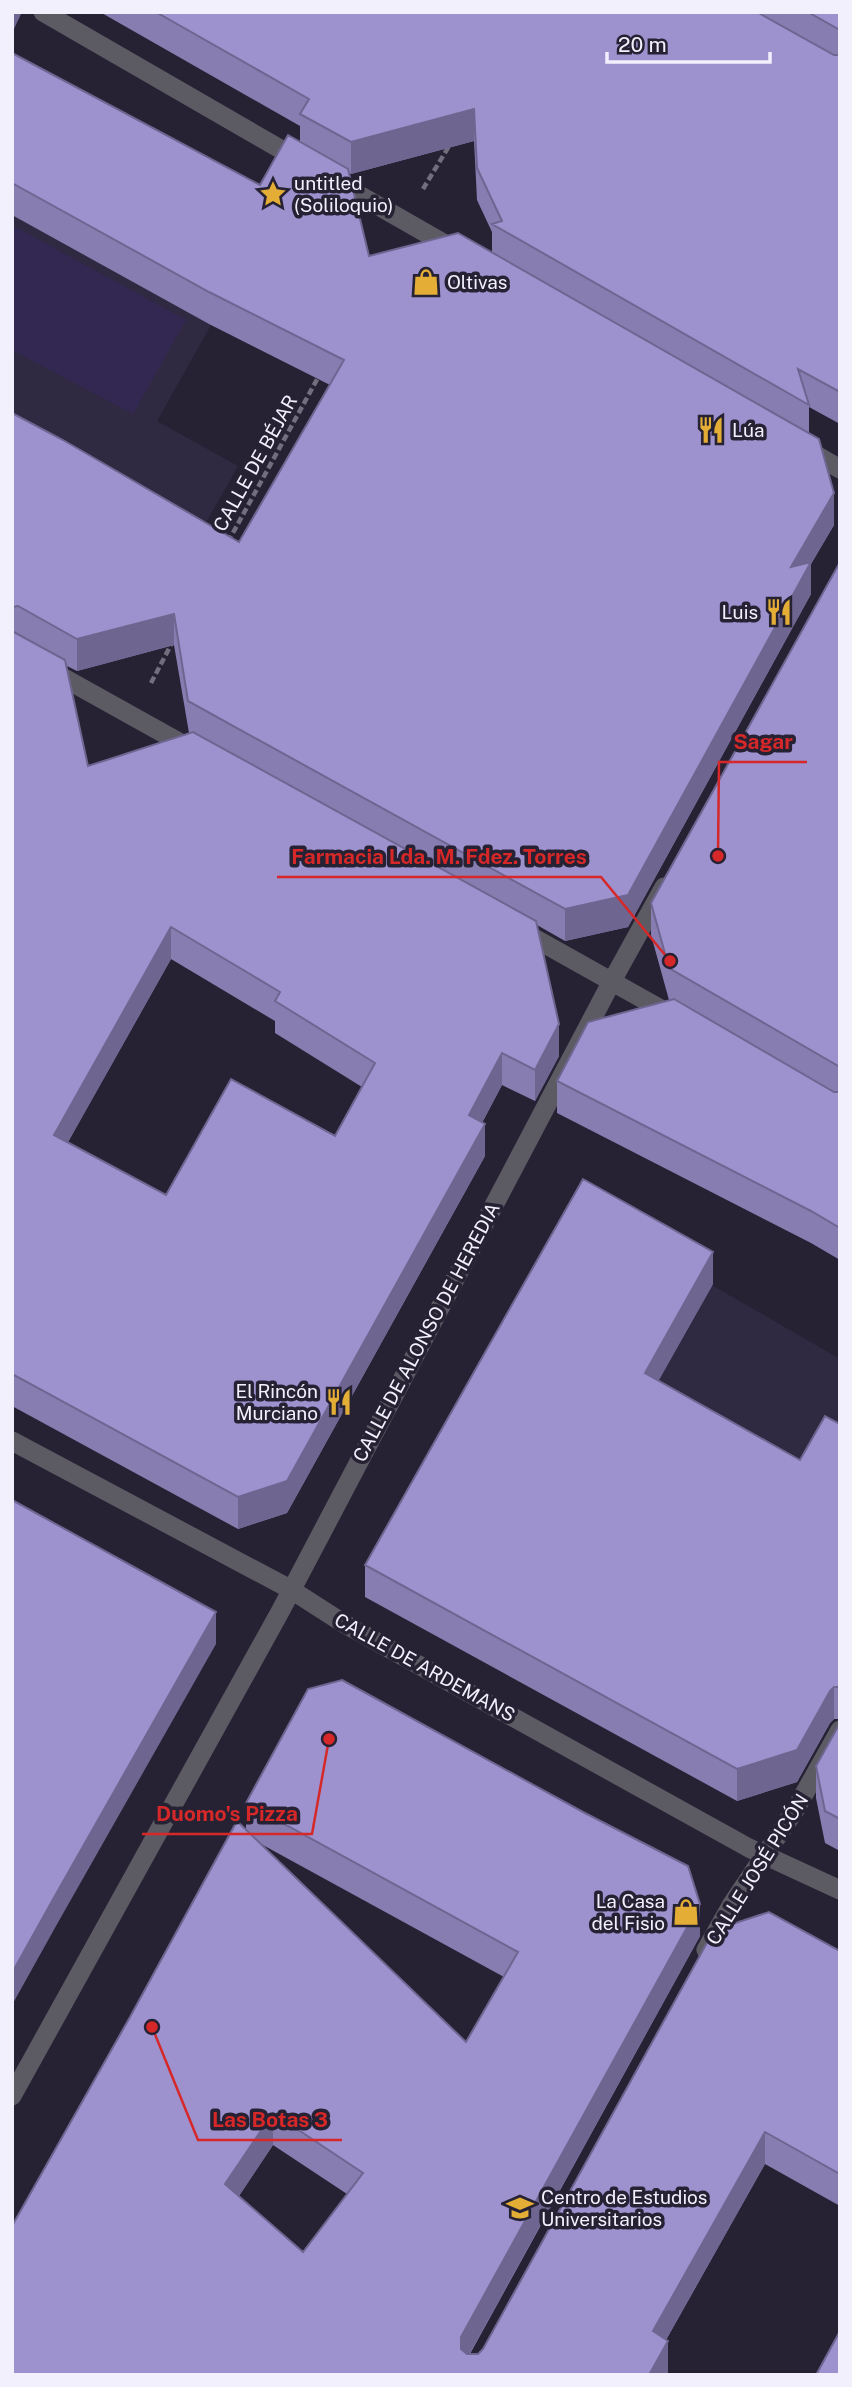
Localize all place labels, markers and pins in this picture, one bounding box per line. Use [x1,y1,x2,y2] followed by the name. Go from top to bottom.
[294,172,393,216] place label: untitled (Soliloquio)
[258,179,288,209] place icon: untitled (Soliloquio)
[411,267,441,297] shop icon: Oltivas
[447,271,507,293] place label: Oltivas
[696,415,726,445] restaurant icon: Lúa
[732,419,765,441] place label: Lúa
[764,597,794,627] restaurant icon: Luis
[722,601,758,623] place label: Luis
[719,720,807,762] callout: Sagar
[277,835,601,877] callout: Farmacia Lda. M. Fdez. Torres
[236,1380,318,1424] place label: El Rincón Murciano
[324,1387,354,1417] restaurant icon: El Rincón Murciano
[142,1792,312,1834] callout: Duomo's Pizza
[591,1890,665,1934] place label: La Casa del Fisio
[671,1897,701,1927] shop icon: La Casa del Fisio
[198,2098,342,2140] callout: Las Botas 3
[541,2186,707,2230] place label: Centro de Estudios Universitarios
[505,2193,535,2223] school or university icon: Centro de Estudios Universitarios

